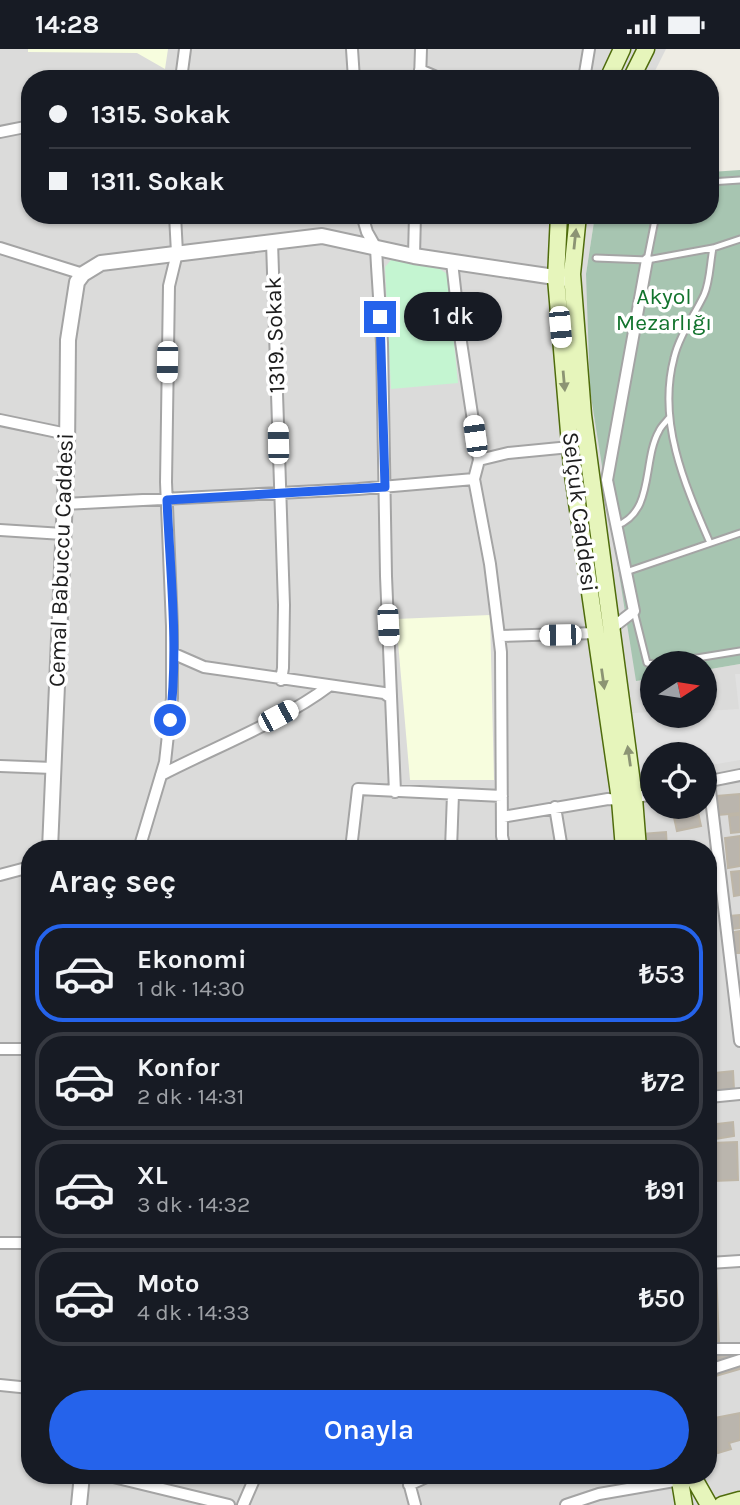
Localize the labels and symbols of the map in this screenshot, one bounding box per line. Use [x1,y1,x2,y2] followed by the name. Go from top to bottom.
[570,227,581,249] one-way arrow
[259,276,291,394] street label: 1319. Sokak
[616,283,712,336] park label: Akyol Mezarlığı
[404,293,502,341] callout: 1 dk
[364,301,396,333] route end
[548,305,573,349] car
[157,341,178,383] car
[559,370,570,392] one-way arrow
[462,414,489,458] car
[268,422,289,464] car
[557,430,603,594] street label: Selçuk Caddesi
[43,432,79,688] street label: Cemal Babuccu Caddesi
[377,603,400,647] car
[539,624,582,646] car
[640,651,718,728] north arrow
[597,668,608,690] one-way arrow
[255,697,302,735] car
[154,704,186,736] route start
[623,745,634,767] one-way arrow

